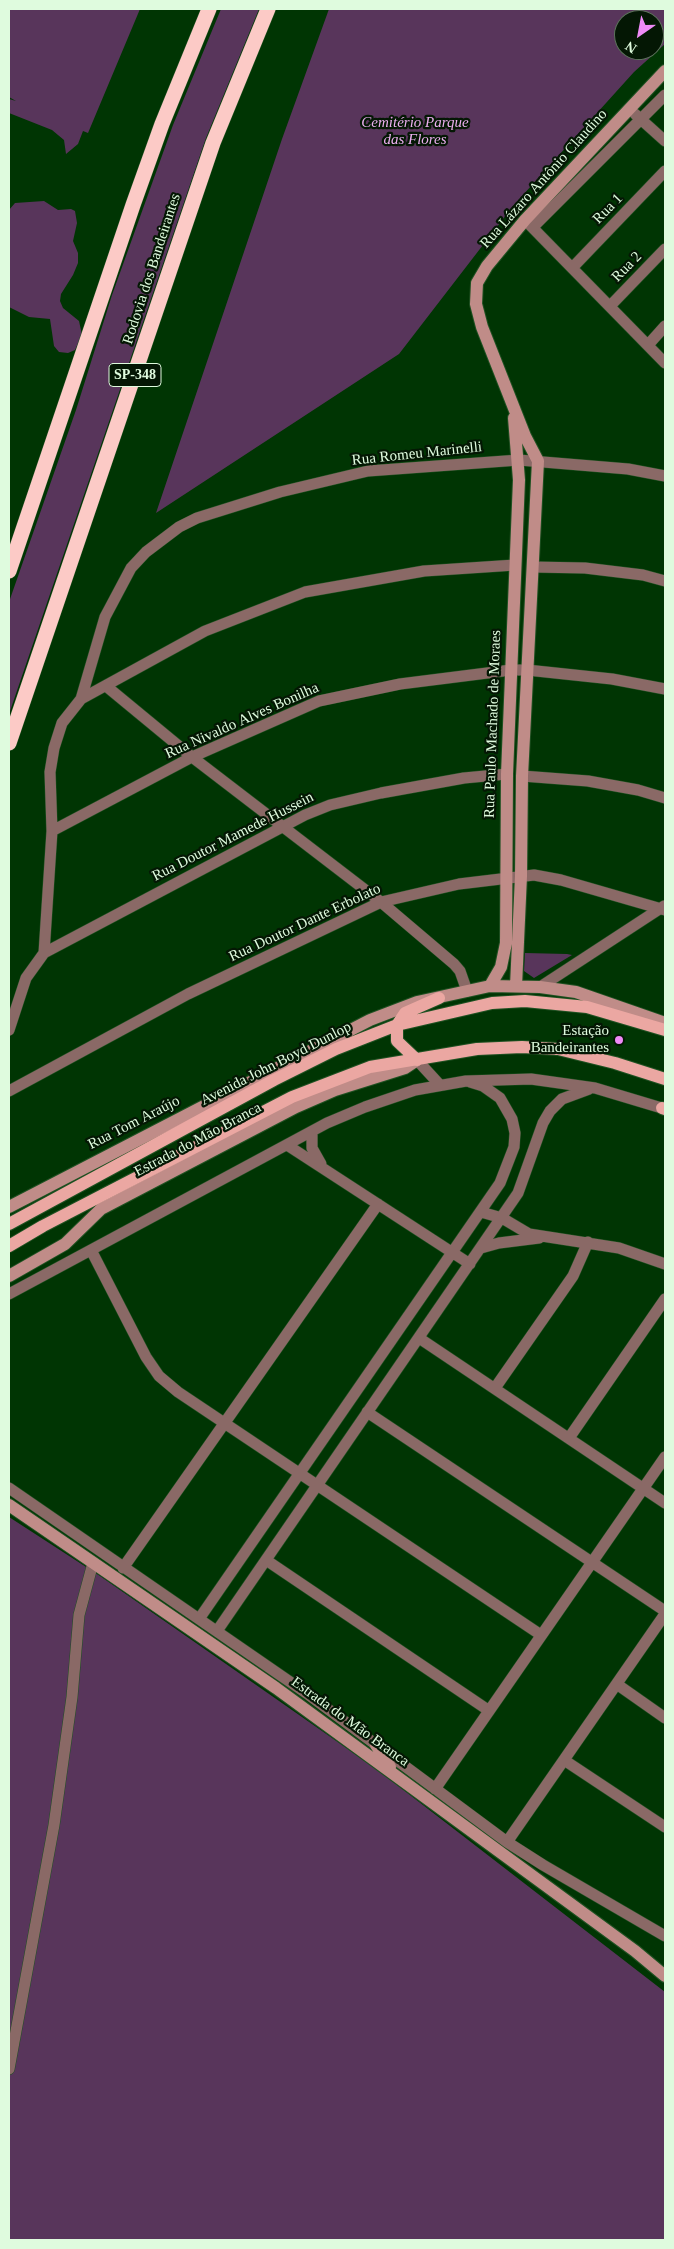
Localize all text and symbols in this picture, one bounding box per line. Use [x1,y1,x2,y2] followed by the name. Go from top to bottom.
[614,10,664,60] north arrow
[623,38,639,56] text: N
[477,106,611,252] street label: Rua Lázaro Antônio Claudino
[361,114,469,149] park label: Cemitério Parque das Flores
[589,190,627,228] street label: Rua 1
[119,191,185,347] street label: Rodovia dos Bandeirantes
[608,248,646,286] street label: Rua 2
[109,364,161,386] road number: SP-348
[351,438,483,470] street label: Rua Romeu Marinelli
[481,630,505,818] street label: Rua Paulo Machado de Moraes
[162,679,322,763] street label: Rua Nivaldo Alves Bonilha
[149,788,317,886] street label: Rua Doutor Mamede Hussein
[226,880,384,966] street label: Rua Doutor Dante Erbolato
[198,1018,354,1110] street label: Avenida John Boyd Dunlop
[531,1022,609,1057] place label: Estação Bandeirantes
[613,1034,625,1046] marker: Estação Bandeirantes
[85,1092,183,1154] street label: Rua Tom Araújo
[131,1099,265,1181] street label: Estrada do Mão Branca
[288,1673,412,1771] street label: Estrada do Mão Branca

